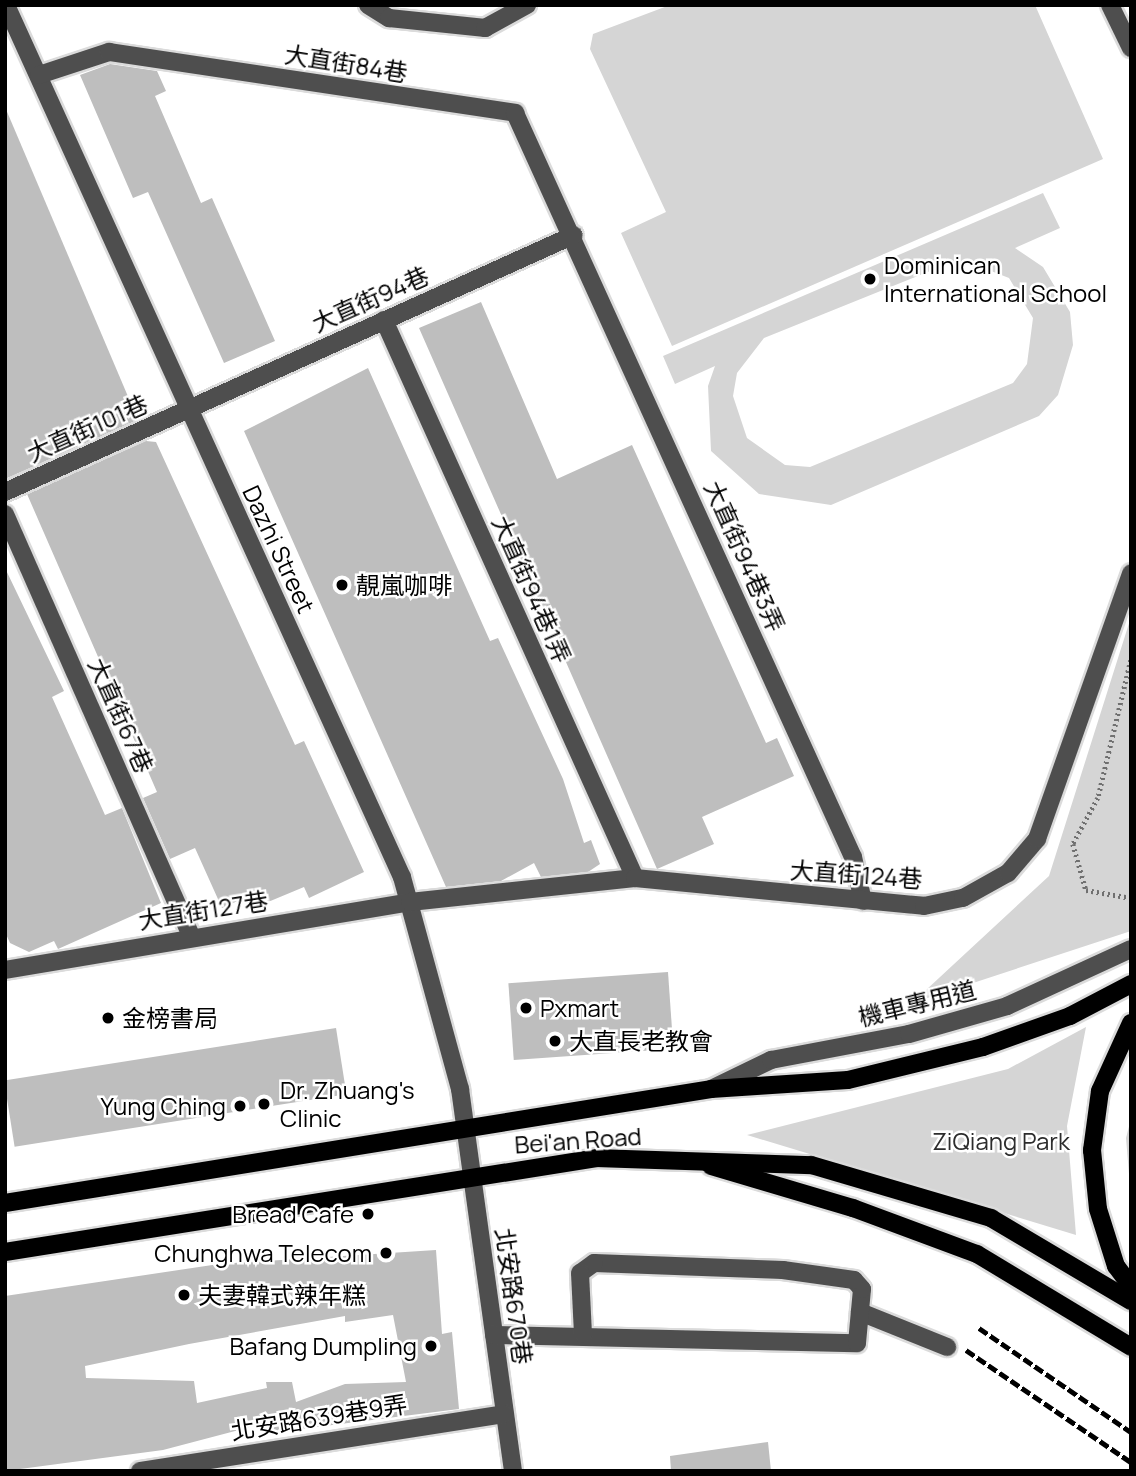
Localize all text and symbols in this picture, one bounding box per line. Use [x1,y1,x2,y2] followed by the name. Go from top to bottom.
[282,39,410,87] street label: 大直街84巷
[884,251,1107,307] place label: Dominican International School
[307,260,433,338] street label: 大直街94巷
[862,271,878,287] marker: Dominican International School
[22,389,152,467] street label: 大直街101巷
[699,476,791,636] street label: 大直街94巷3弄
[237,481,321,617] street label: Dazhi Street
[487,511,577,667] street label: 大直街94巷1弄
[356,571,452,599] place label: 靚嵐咖啡
[334,577,350,593] marker: 靚嵐咖啡
[83,653,159,777] street label: 大直街67巷
[789,855,923,893] street label: 大直街124巷
[136,886,270,934] street label: 大直街127巷
[855,975,979,1031] street label: 機車專用道
[540,994,619,1022] place label: Pxmart
[518,1000,534,1016] marker: Pxmart
[122,1004,218,1032] place label: 金榜書局
[100,1010,116,1026] marker: 金榜書局
[569,1027,713,1055] place label: 大直長老教會
[547,1033,563,1049] marker: 大直長老教會
[280,1076,415,1132] place label: Dr. Zhuang's Clinic
[101,1092,226,1120] place label: Yung Ching
[254,1094,274,1114] marker: Dr. Zhuang's Clinic
[232,1098,248,1114] marker: Yung Ching
[514,1121,642,1159] street label: Bei'an Road
[932,1127,1070,1155] park label: ZiQiang Park
[232,1200,354,1228] place label: Bread Cafe
[360,1206,376,1222] marker: Bread Cafe
[490,1226,538,1366] street label: 北安路670巷
[154,1239,372,1267] place label: Chunghwa Telecom
[378,1245,394,1261] marker: Chunghwa Telecom
[198,1281,366,1309] place label: 夫妻韓式辣年糕
[176,1287,192,1303] marker: 夫妻韓式辣年糕
[230,1332,417,1360] place label: Bafang Dumpling
[423,1338,439,1354] marker: Bafang Dumpling
[229,1389,409,1445] street label: 北安路639巷9弄

